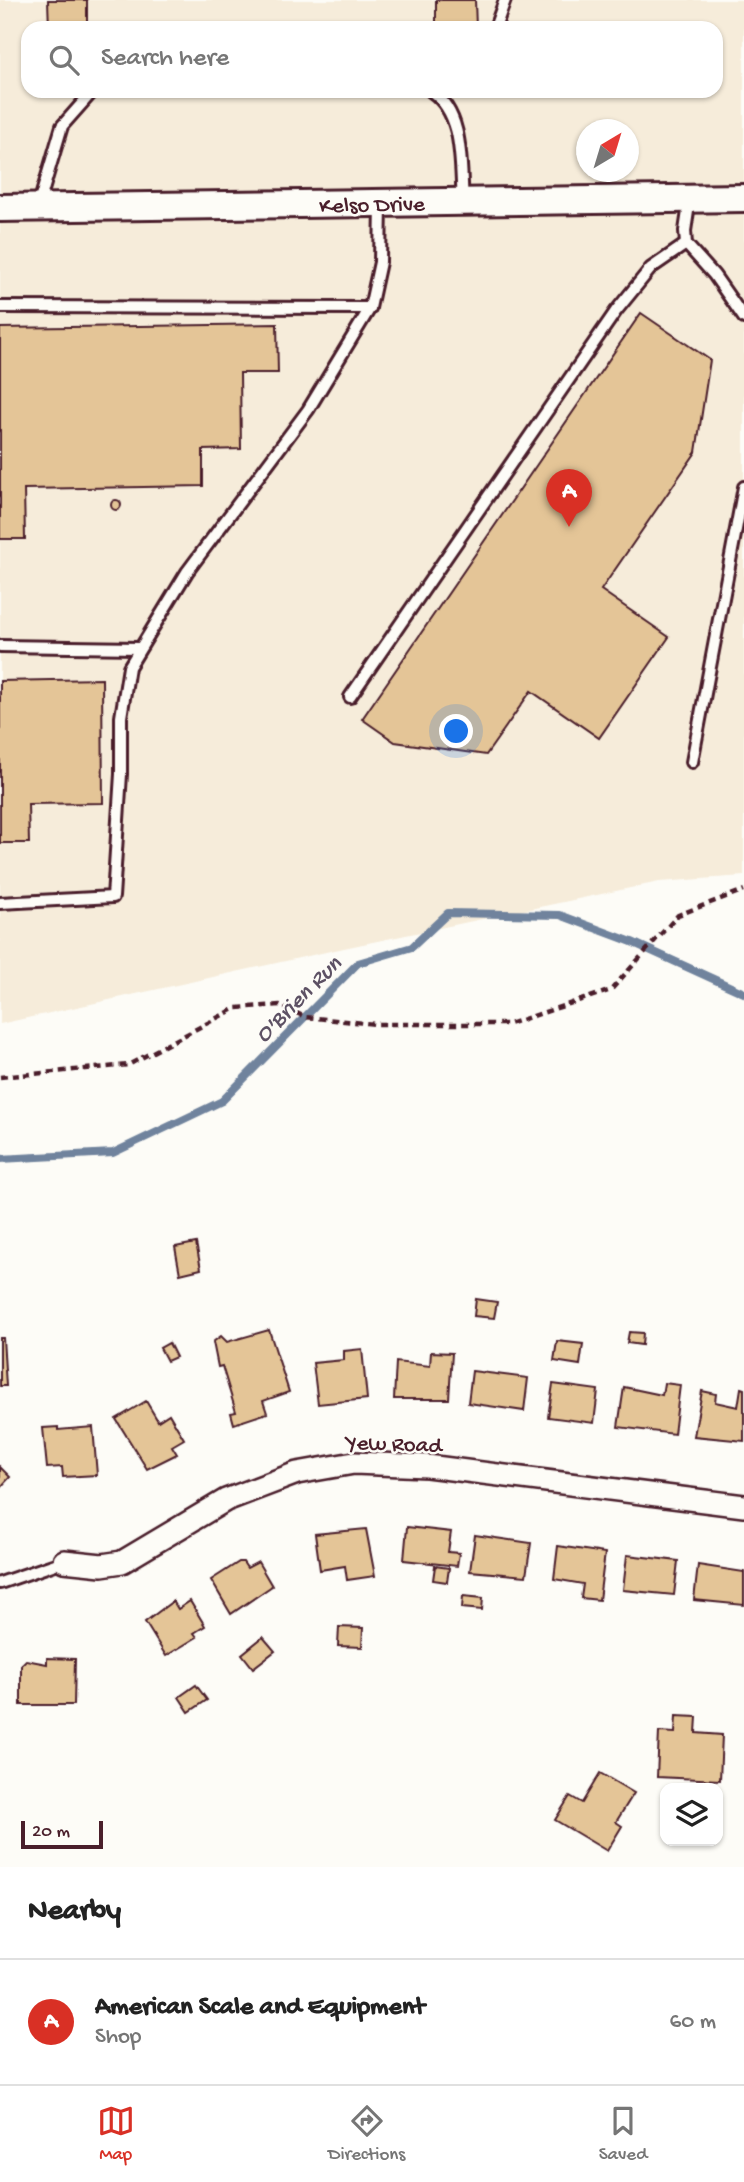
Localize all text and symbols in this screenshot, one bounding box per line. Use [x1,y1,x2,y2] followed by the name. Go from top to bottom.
[21,21,723,98] search box
[45,41,83,79] icon: search
[101,44,229,75] text: Search here
[576,119,639,182] north arrow
[319,192,426,221] street label: Kelso Drive
[546,469,592,527] pin: A
[439,714,473,748] your location
[250,950,349,1050] water label: O'Brien Run
[343,1430,444,1461] street label: Yew Road
[660,1783,723,1846] map controls
[660,1783,723,1846] button: layers
[21,1818,103,1850] scale bar
[32,1821,70,1844] text: 20 m
[28,1895,121,1930] text: Nearby
[95,1993,425,2024] text: American Scale and Equipment
[44,2009,58,2036] text: A
[670,2009,716,2036] text: 60 m
[95,2024,141,2051] text: Shop
[97,2102,135,2167] tab: Map
[328,2102,405,2167] tab: Directions
[599,2102,647,2167] tab: Saved

